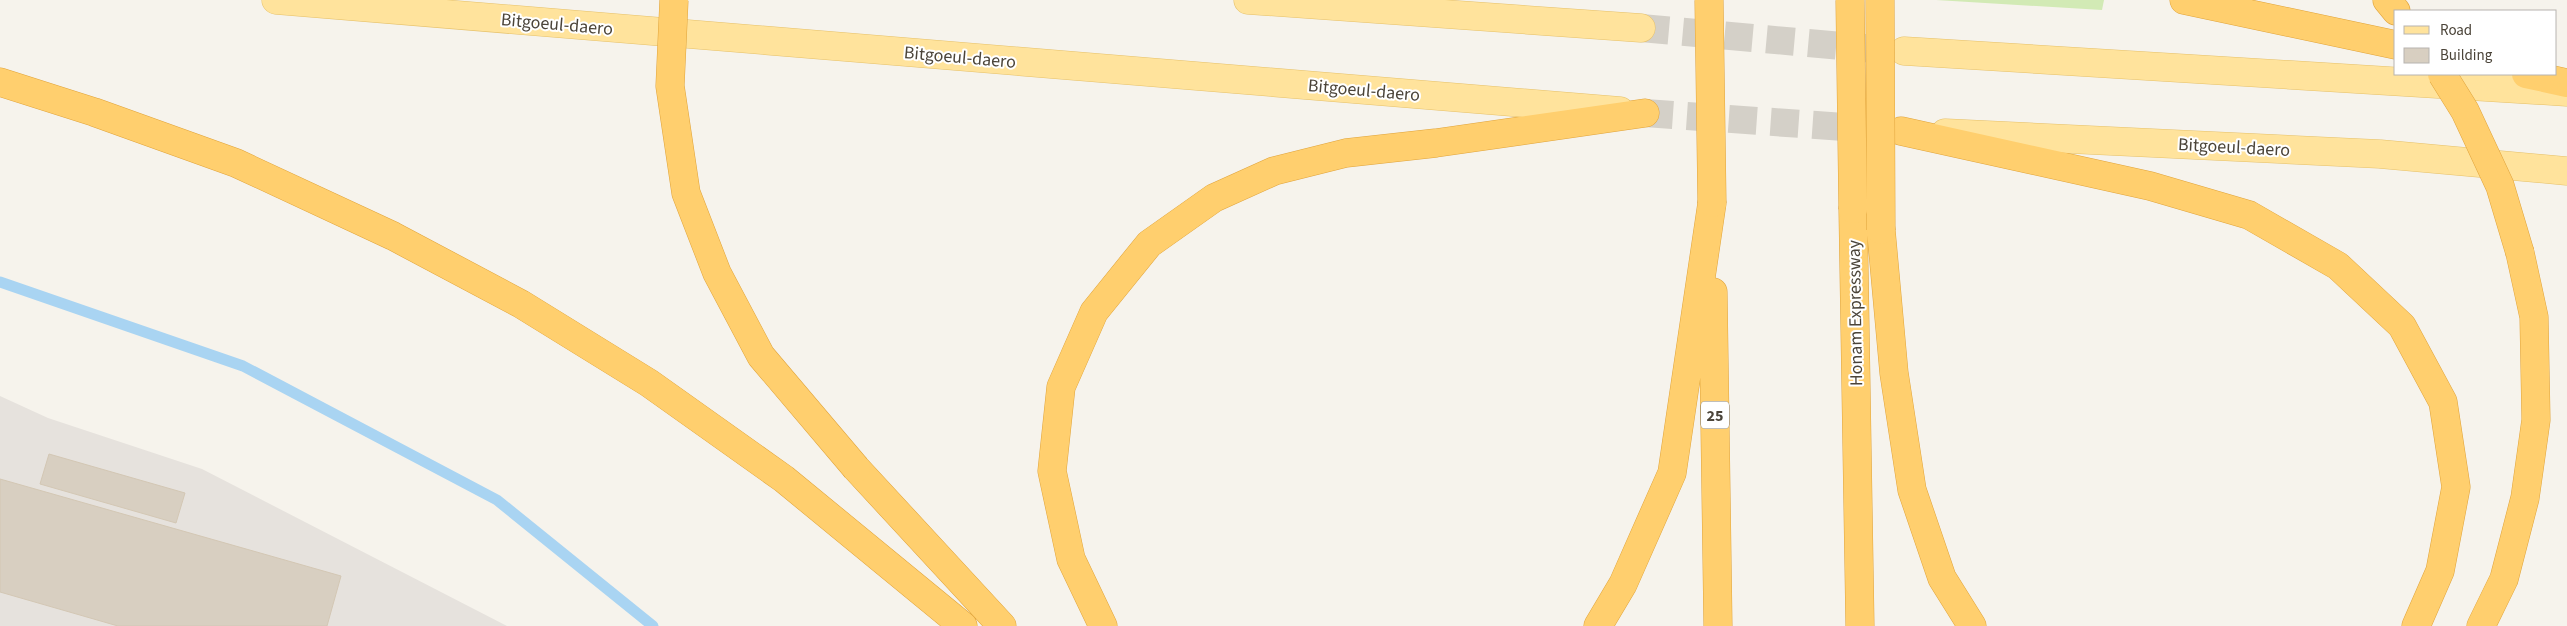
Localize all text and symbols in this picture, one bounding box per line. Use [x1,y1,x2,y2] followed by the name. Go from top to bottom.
[500,7,614,42] street label: Bitgoeul-daero
[2394,10,2557,75] legend
[2440,20,2472,41] text: Road
[903,40,1017,75] street label: Bitgoeul-daero
[2440,45,2493,66] text: Building
[1307,73,1421,108] street label: Bitgoeul-daero
[2177,132,2291,163] street label: Bitgoeul-daero
[1842,239,1869,386] street label: Honam Expressway
[1701,402,1729,428] road number: 25

